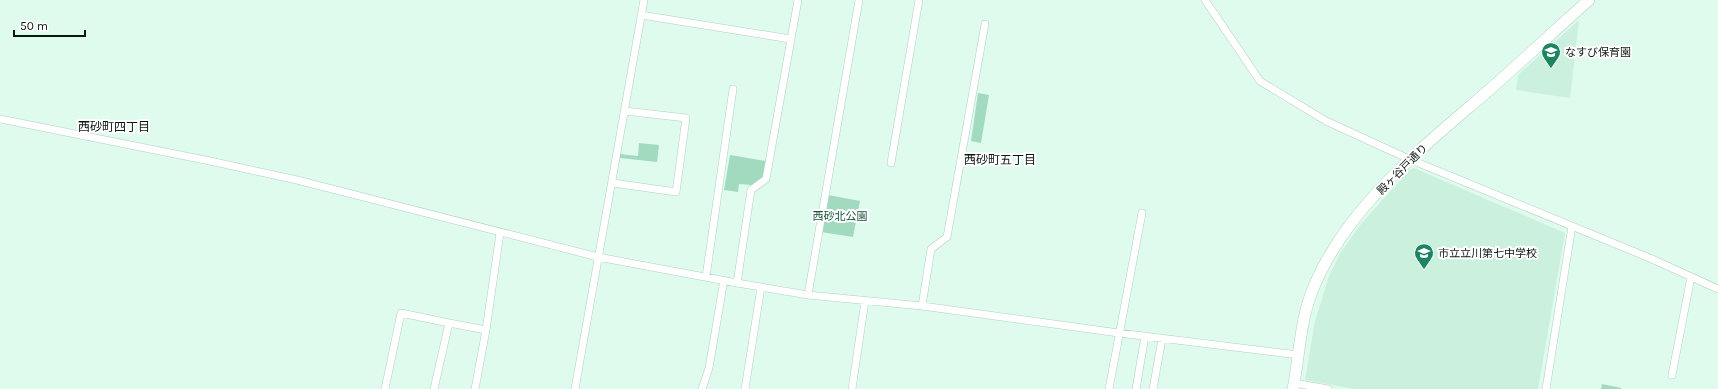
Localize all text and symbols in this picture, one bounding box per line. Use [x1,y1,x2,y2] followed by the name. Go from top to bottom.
[14,12,85,38] scale bar
[20,19,48,33] text: 50 m
[1540,41,1562,69] school or university icon: なすび保育園
[1565,46,1631,59] place label: なすび保育園
[78,120,150,134] district label: 西砂町四丁目
[1374,141,1430,197] street label: 殿ヶ谷戸通り
[964,153,1036,167] district label: 西砂町五丁目
[813,210,868,223] park label: 西砂北公園
[1413,242,1435,270] school or university icon: 市立立川第七中学校
[1438,247,1537,260] place label: 市立立川第七中学校

